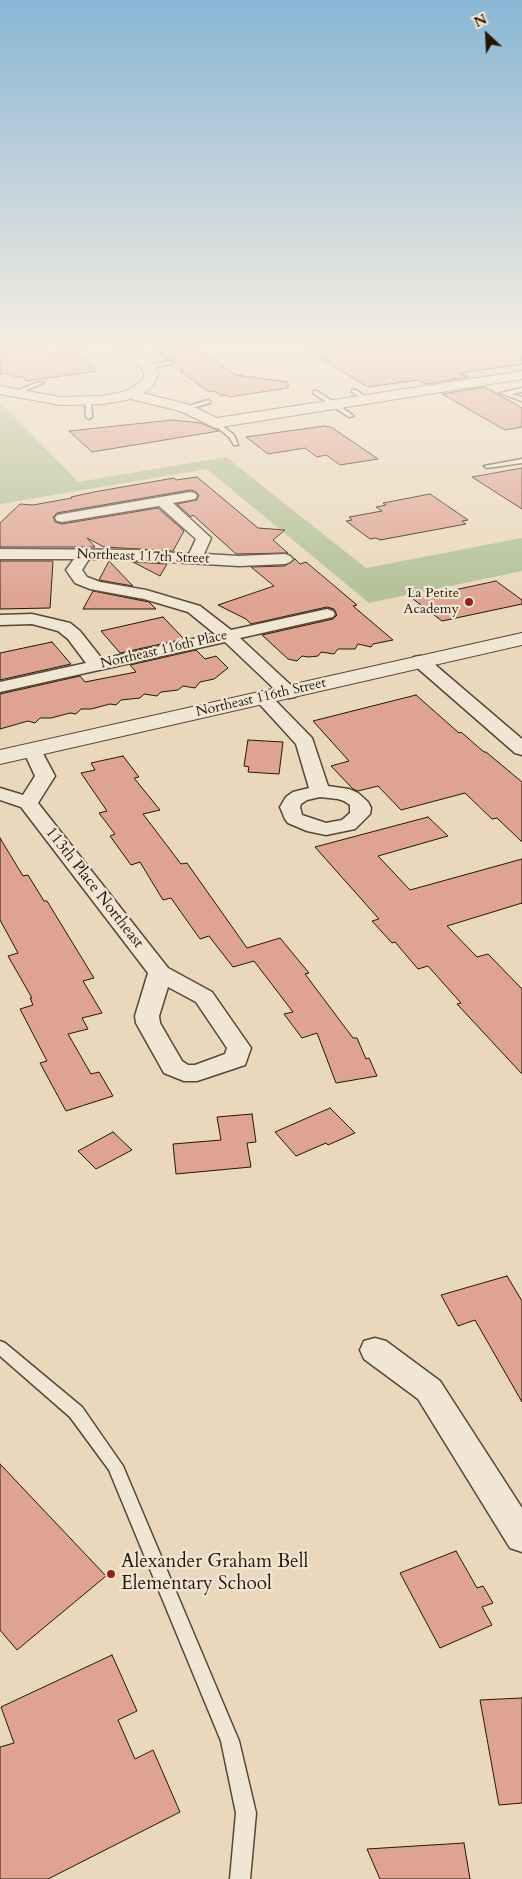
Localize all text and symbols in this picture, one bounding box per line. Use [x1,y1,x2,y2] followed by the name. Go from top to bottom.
[462,10,512,60] north arrow
[471,10,490,32] text: N
[76,546,210,568] street label: Northeast 117th Street
[404,586,459,618] place label: La Petite Academy
[463,596,475,608] marker: La Petite Academy
[99,627,229,673] street label: Northeast 116th Place
[194,675,328,721] street label: Northeast 116th Street
[41,824,147,952] street label: 113th Place Northeast
[121,1552,308,1596] place label: Alexander Graham Bell Elementary School
[105,1568,117,1580] marker: Alexander Graham Bell Elementary School

